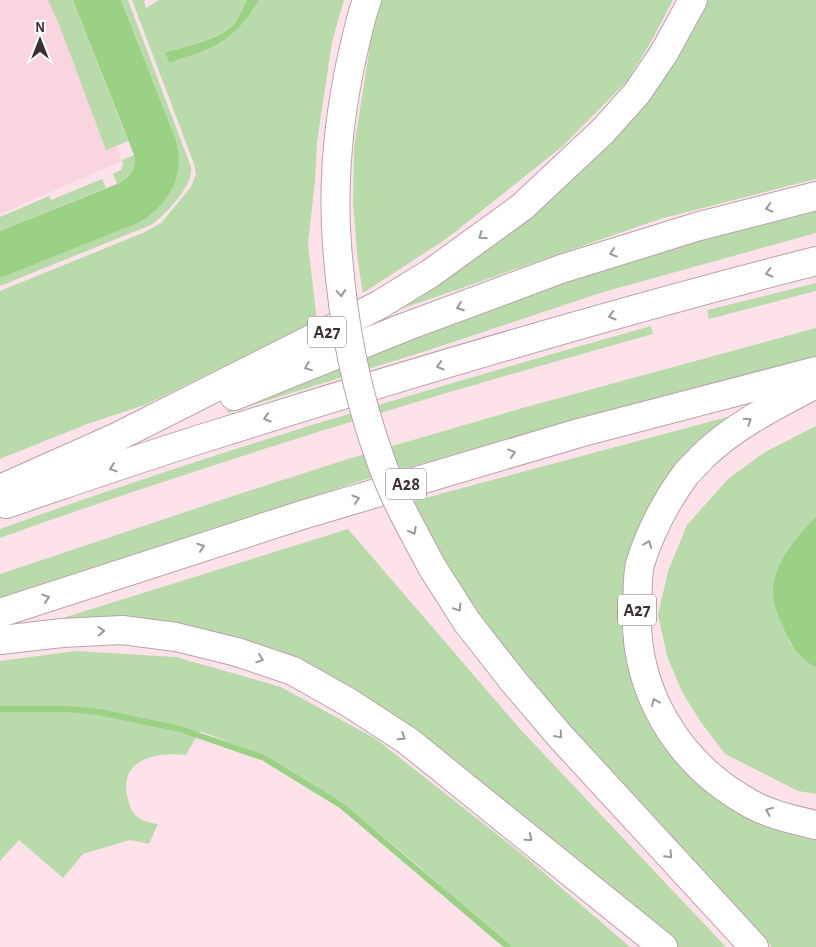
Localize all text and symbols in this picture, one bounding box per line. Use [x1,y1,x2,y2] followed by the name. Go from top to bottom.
[15,15,65,65] north arrow
[35,21,45,35] text: N
[764,202,773,213] one-way arrow
[479,230,488,239] one-way arrow
[609,247,617,257] one-way arrow
[764,267,773,278] one-way arrow
[335,290,346,298] one-way arrow
[456,301,464,311] one-way arrow
[608,311,617,321] one-way arrow
[308,316,346,348] road number: A27
[304,360,313,371] one-way arrow
[436,361,444,371] one-way arrow
[264,413,272,423] one-way arrow
[743,418,752,427] one-way arrow
[507,448,515,458] one-way arrow
[109,462,117,472] one-way arrow
[386,468,426,499] road number: A28
[351,495,360,505] one-way arrow
[407,526,417,535] one-way arrow
[642,540,652,549] one-way arrow
[196,543,204,553] one-way arrow
[42,593,50,603] one-way arrow
[618,594,656,626] road number: A27
[452,602,461,612] one-way arrow
[97,626,105,637] one-way arrow
[255,654,264,664] one-way arrow
[651,698,661,707] one-way arrow
[553,729,562,738] one-way arrow
[396,731,406,740] one-way arrow
[765,807,774,818] one-way arrow
[524,832,533,841] one-way arrow
[663,849,672,858] one-way arrow

